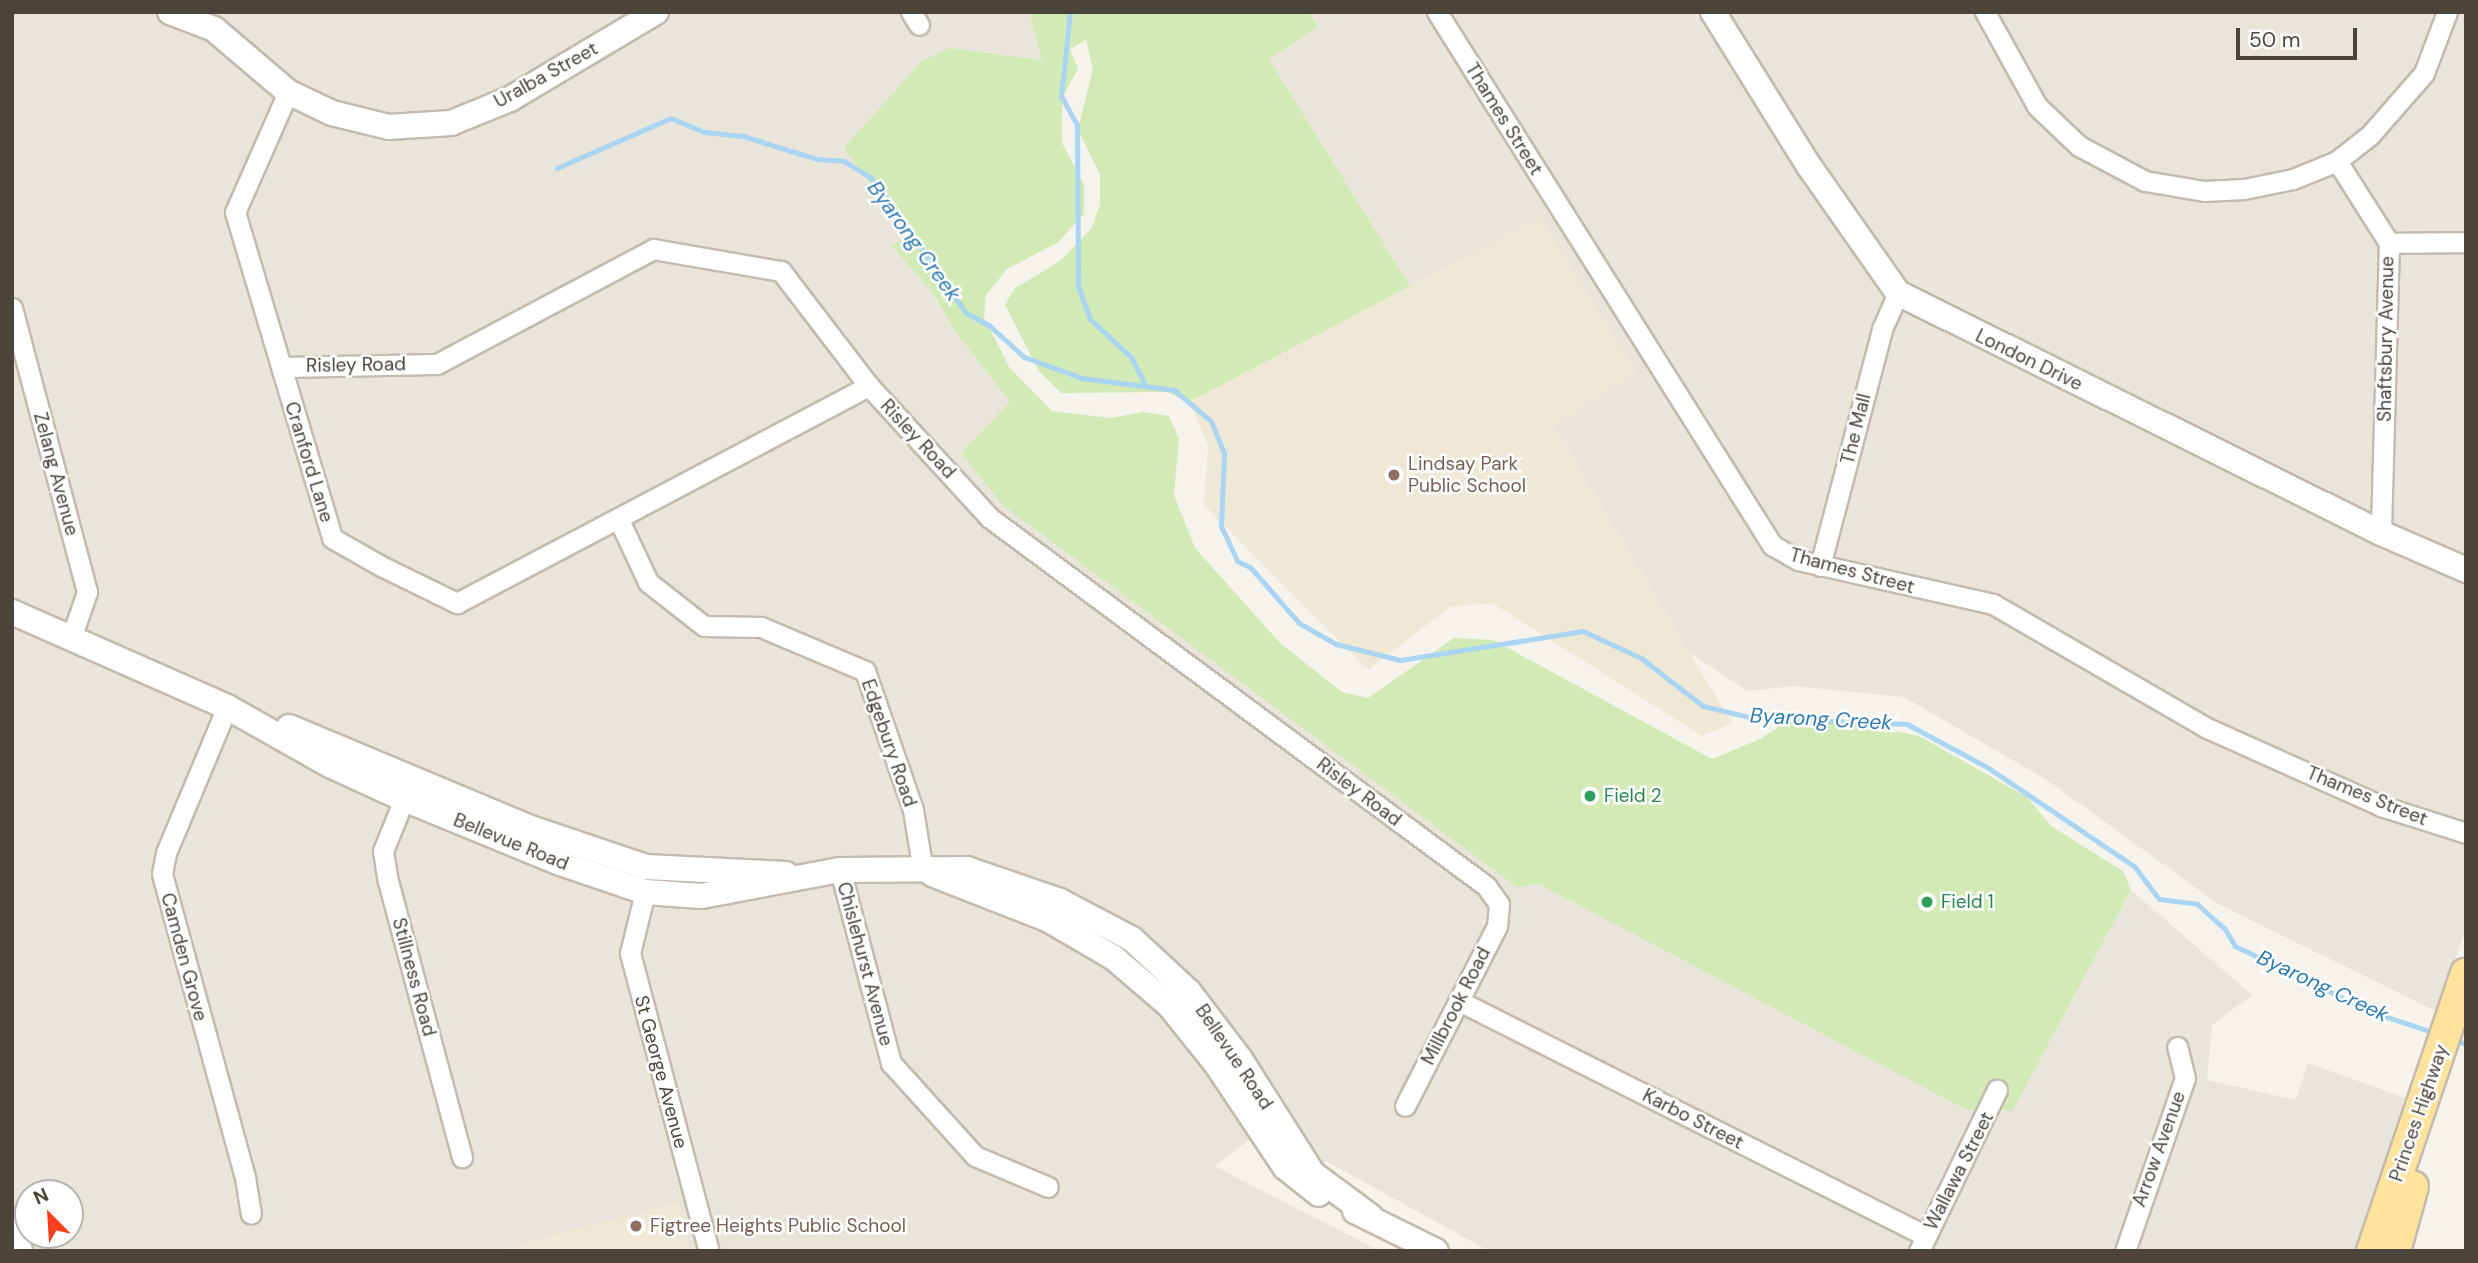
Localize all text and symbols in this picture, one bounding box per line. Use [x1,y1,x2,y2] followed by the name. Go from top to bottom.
[2240,14,2361,58] scale bar
[2249,26,2300,54] text: 50 m
[490,37,602,113] street label: Uralba Street
[1460,59,1548,179] street label: Thames Street
[862,176,966,306] water label: Byarong Creek
[2373,256,2399,422] street label: Shaftsbury Avenue
[1972,324,2086,396] street label: London Drive
[306,353,406,377] street label: Risley Road
[1836,391,1876,467] street label: The Mall
[876,395,960,483] street label: Risley Road
[280,399,338,525] street label: Cranford Lane
[29,410,83,538] street label: Zelang Avenue
[1408,453,1526,497] place label: Lindsay Park Public School
[1386,467,1402,483] marker: Lindsay Park Public School
[1787,543,1917,599] street label: Thames Street
[857,676,921,810] street label: Edgebury Road
[1749,703,1893,735] water label: Byarong Creek
[1312,753,1406,831] street label: Risley Road
[2303,761,2431,831] street label: Thames Street
[1604,785,1662,807] place label: Field 2
[1582,788,1598,804] marker: Field 2
[450,809,572,875] street label: Bellevue Road
[832,880,898,1048] street label: Chislehurst Avenue
[156,890,212,1024] street label: Camden Grove
[1941,891,1994,913] place label: Field 1
[1919,894,1935,910] marker: Field 1
[387,915,441,1039] street label: Stillness Road
[1417,943,1495,1069] street label: Millbrook Road
[2253,944,2393,1028] water label: Byarong Creek
[630,993,692,1151] street label: St George Avenue
[1190,1000,1278,1114] street label: Bellevue Road
[2385,1041,2453,1185] street label: Princes Highway
[1639,1084,1747,1154] street label: Karbo Street
[2128,1088,2190,1210] street label: Arrow Avenue
[1919,1108,1999,1234] street label: Wallawa Street
[14,1179,84,1249] north arrow
[30,1182,52,1210] text: N
[650,1215,906,1237] place label: Figtree Heights Public School
[628,1218,644,1234] marker: Figtree Heights Public School

